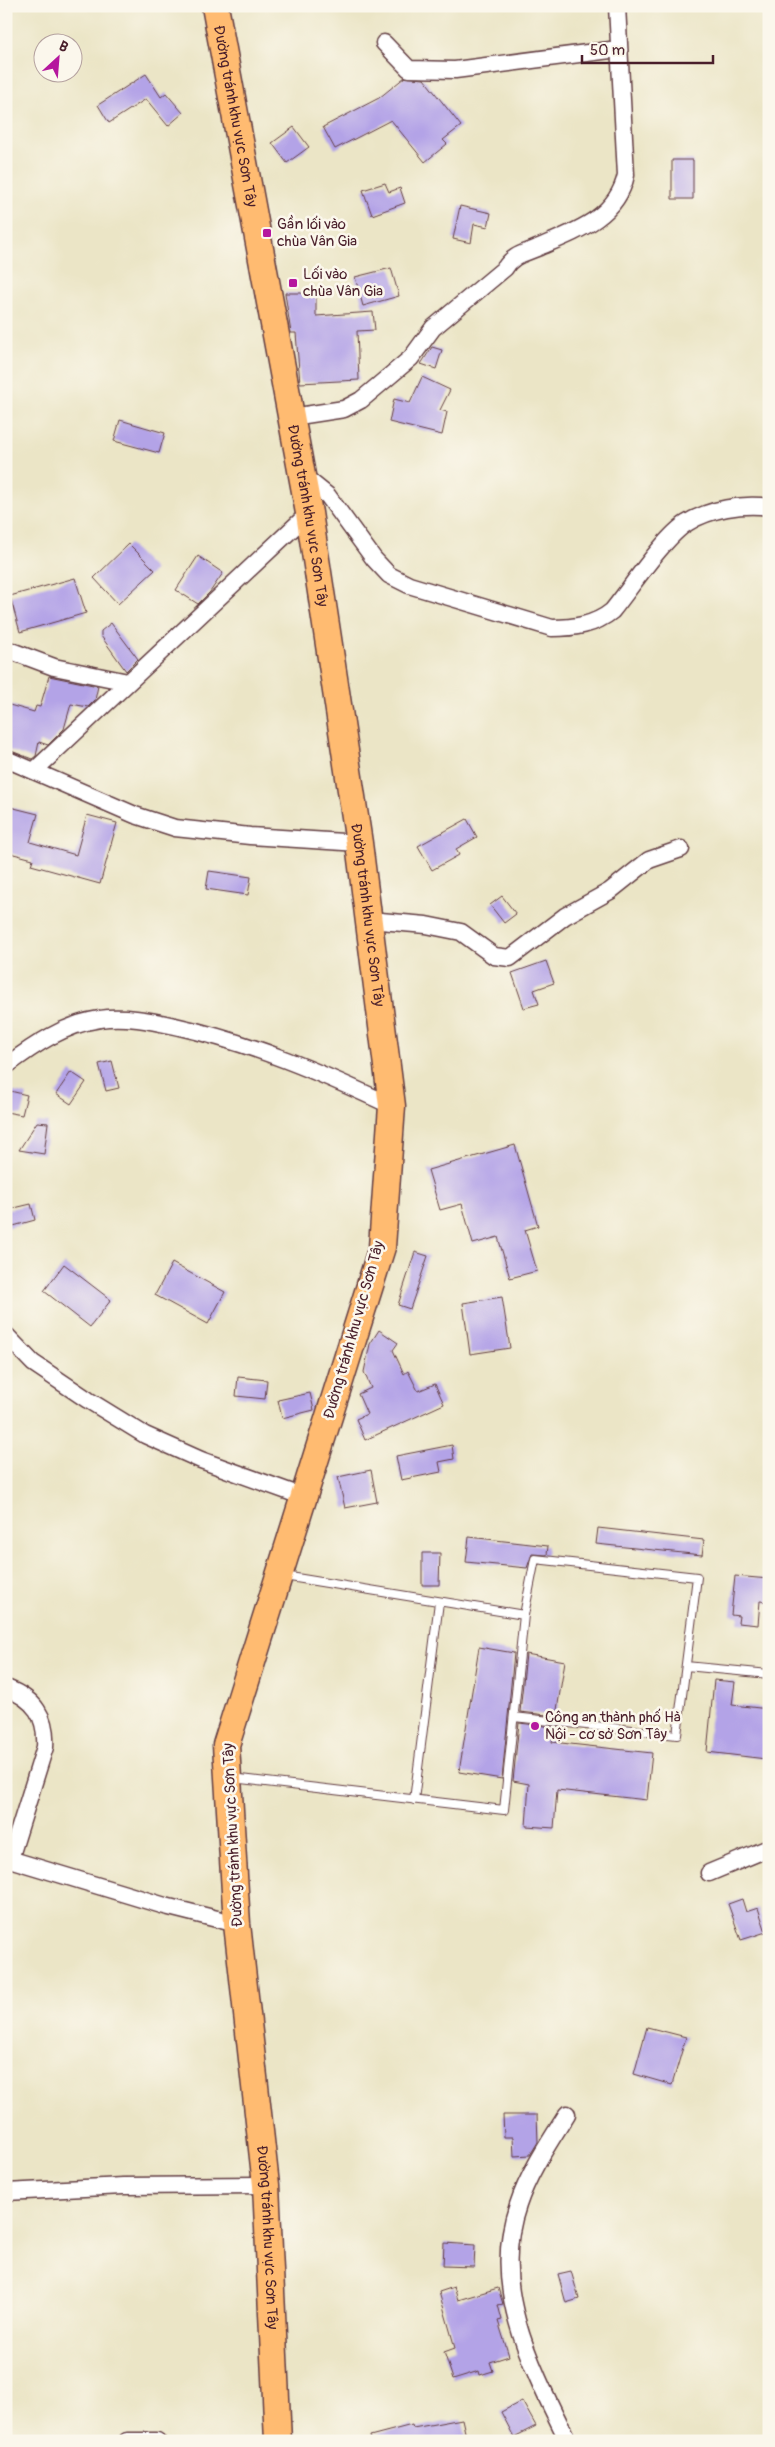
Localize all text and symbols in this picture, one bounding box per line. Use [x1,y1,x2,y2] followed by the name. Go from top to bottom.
[209,24,262,209] street label: Đường tránh khu vực Sơn Tây
[32,32,82,82] north arrow
[582,32,714,64] scale bar
[56,37,71,56] text: B
[590,41,625,60] text: 50 m
[277,214,357,251] place label: Gần lối vào chùa Vân Gia
[261,227,273,239] marker: Gần lối vào chùa Vân Gia
[303,265,383,301] place label: Lối vào chùa Vân Gia
[287,277,299,289] marker: Lối vào chùa Vân Gia
[283,423,333,609] street label: Đường tránh khu vực Sơn Tây
[347,822,389,1008] street label: Đường tránh khu vực Sơn Tây
[319,1238,389,1421] street label: Đường tránh khu vực Sơn Tây
[545,1708,681,1744] place label: Công an thành phố Hà Nội - cơ sở Sơn Tây
[529,1720,541,1732] marker: Công an thành phố Hà Nội - cơ sở Sơn Tây
[219,1742,247,1927] street label: Đường tránh khu vực Sơn Tây
[252,2144,282,2330] street label: Đường tránh khu vực Sơn Tây

